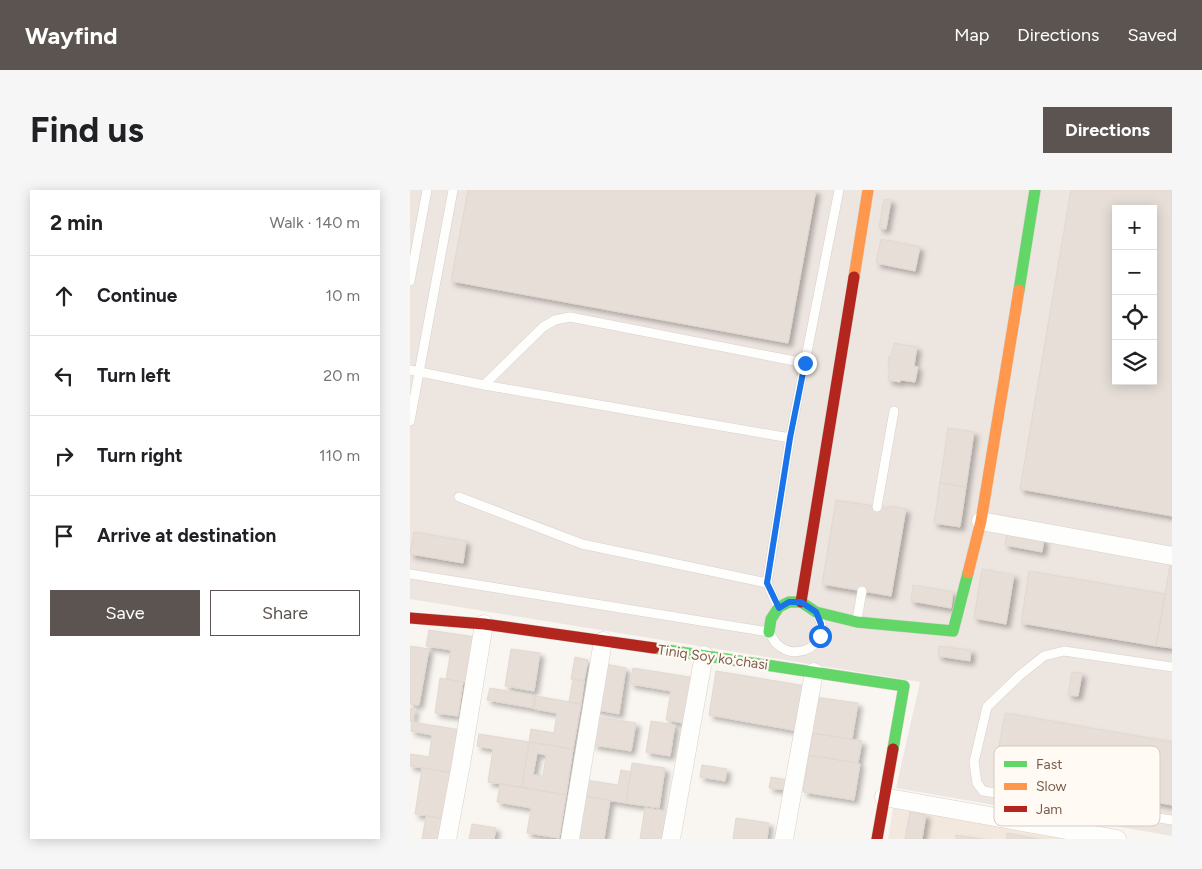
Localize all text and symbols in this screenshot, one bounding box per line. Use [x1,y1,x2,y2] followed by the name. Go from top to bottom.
[25,21,118,50] text: Wayfind
[954,24,989,46] text: Map
[1017,24,1099,46] text: Directions
[1127,24,1177,46] text: Saved
[1043,107,1172,153] button: Directions
[30,109,144,151] text: Find us
[1112,205,1157,385] map controls
[1112,205,1157,250] button: +
[50,210,103,235] text: 2 min
[270,213,360,232] text: Walk · 140 m
[1112,250,1157,295] button: −
[50,282,78,310] icon: ahead
[97,284,177,307] text: Continue
[326,286,360,305] text: 10 m
[1112,295,1157,340] button: locate
[1112,340,1157,385] button: layers
[794,352,817,375] route end
[50,362,78,390] icon: left
[97,364,171,387] text: Turn left
[323,366,360,385] text: 20 m
[50,442,78,470] icon: right
[97,444,183,467] text: Turn right
[319,446,360,465] text: 110 m
[50,522,78,550] icon: arrive
[97,524,276,547] text: Arrive at destination
[50,590,200,636] button: Save
[210,590,360,636] button: Share
[809,625,832,648] route start
[657,641,769,674] street label: Tiniq Soy koʻchasi
[994,746,1160,826] legend
[1036,756,1062,773] text: Fast
[1036,778,1067,795] text: Slow
[1036,801,1062,818] text: Jam

